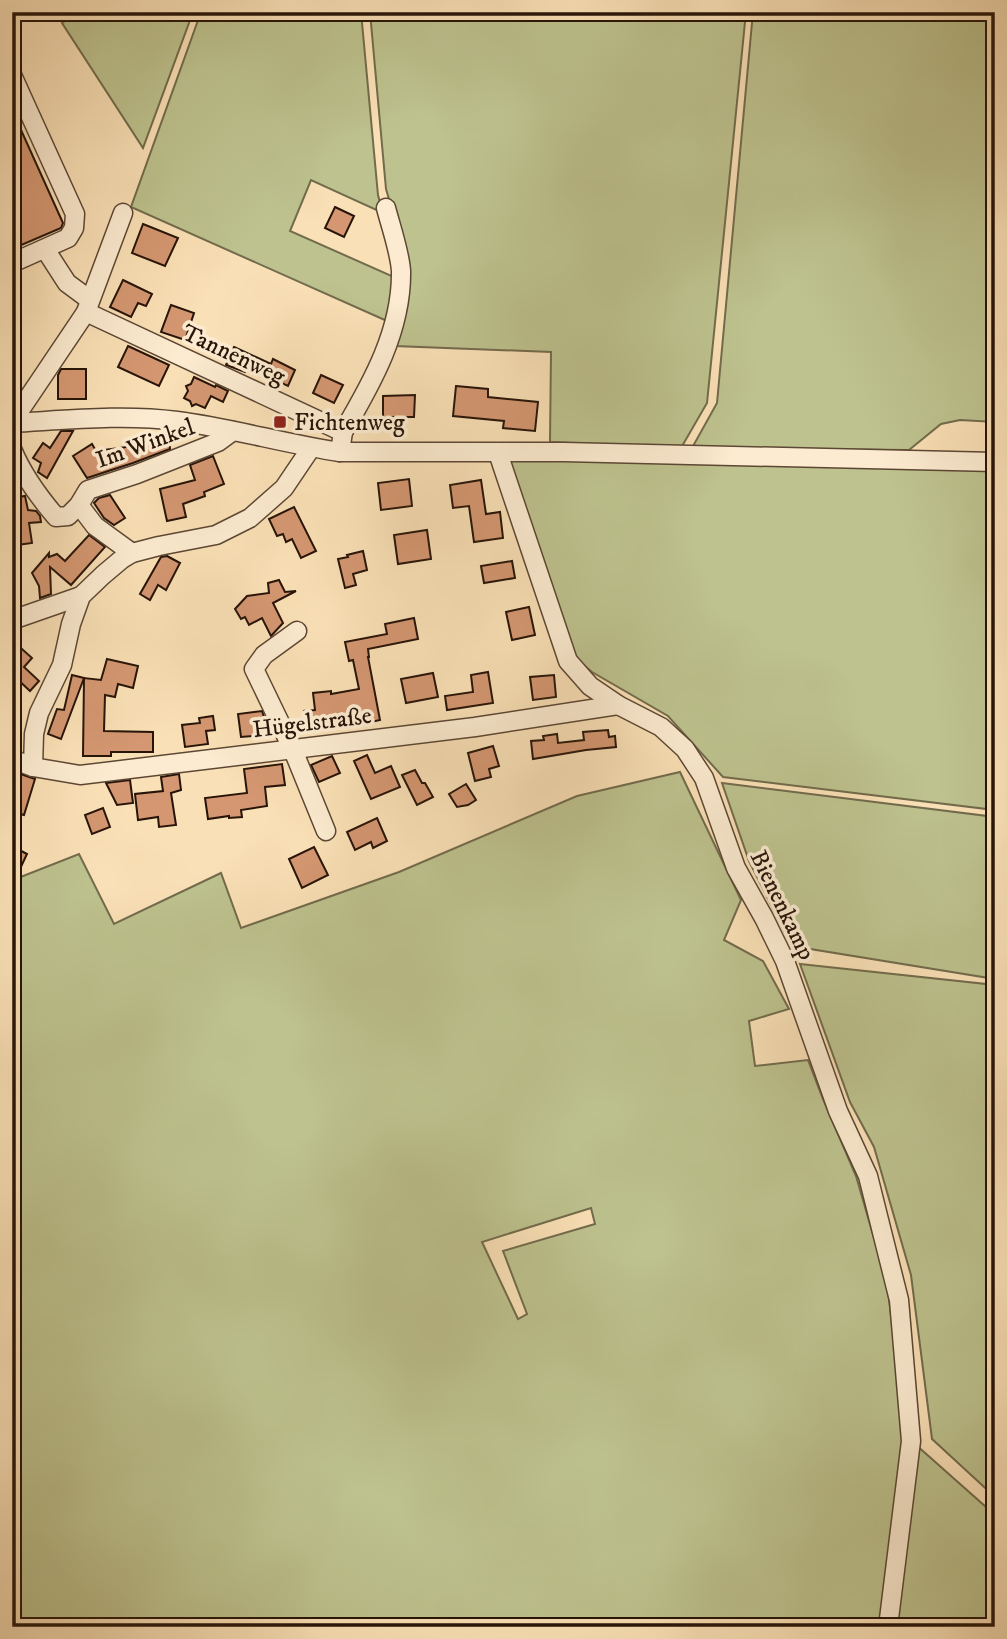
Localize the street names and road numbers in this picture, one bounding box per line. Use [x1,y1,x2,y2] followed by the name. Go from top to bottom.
[177,318,290,392] street label: Tannenweg
[92,412,199,476] street label: Im Winkel
[251,701,373,745] street label: Hügelstraße
[743,846,822,965] street label: Bienenkamp

